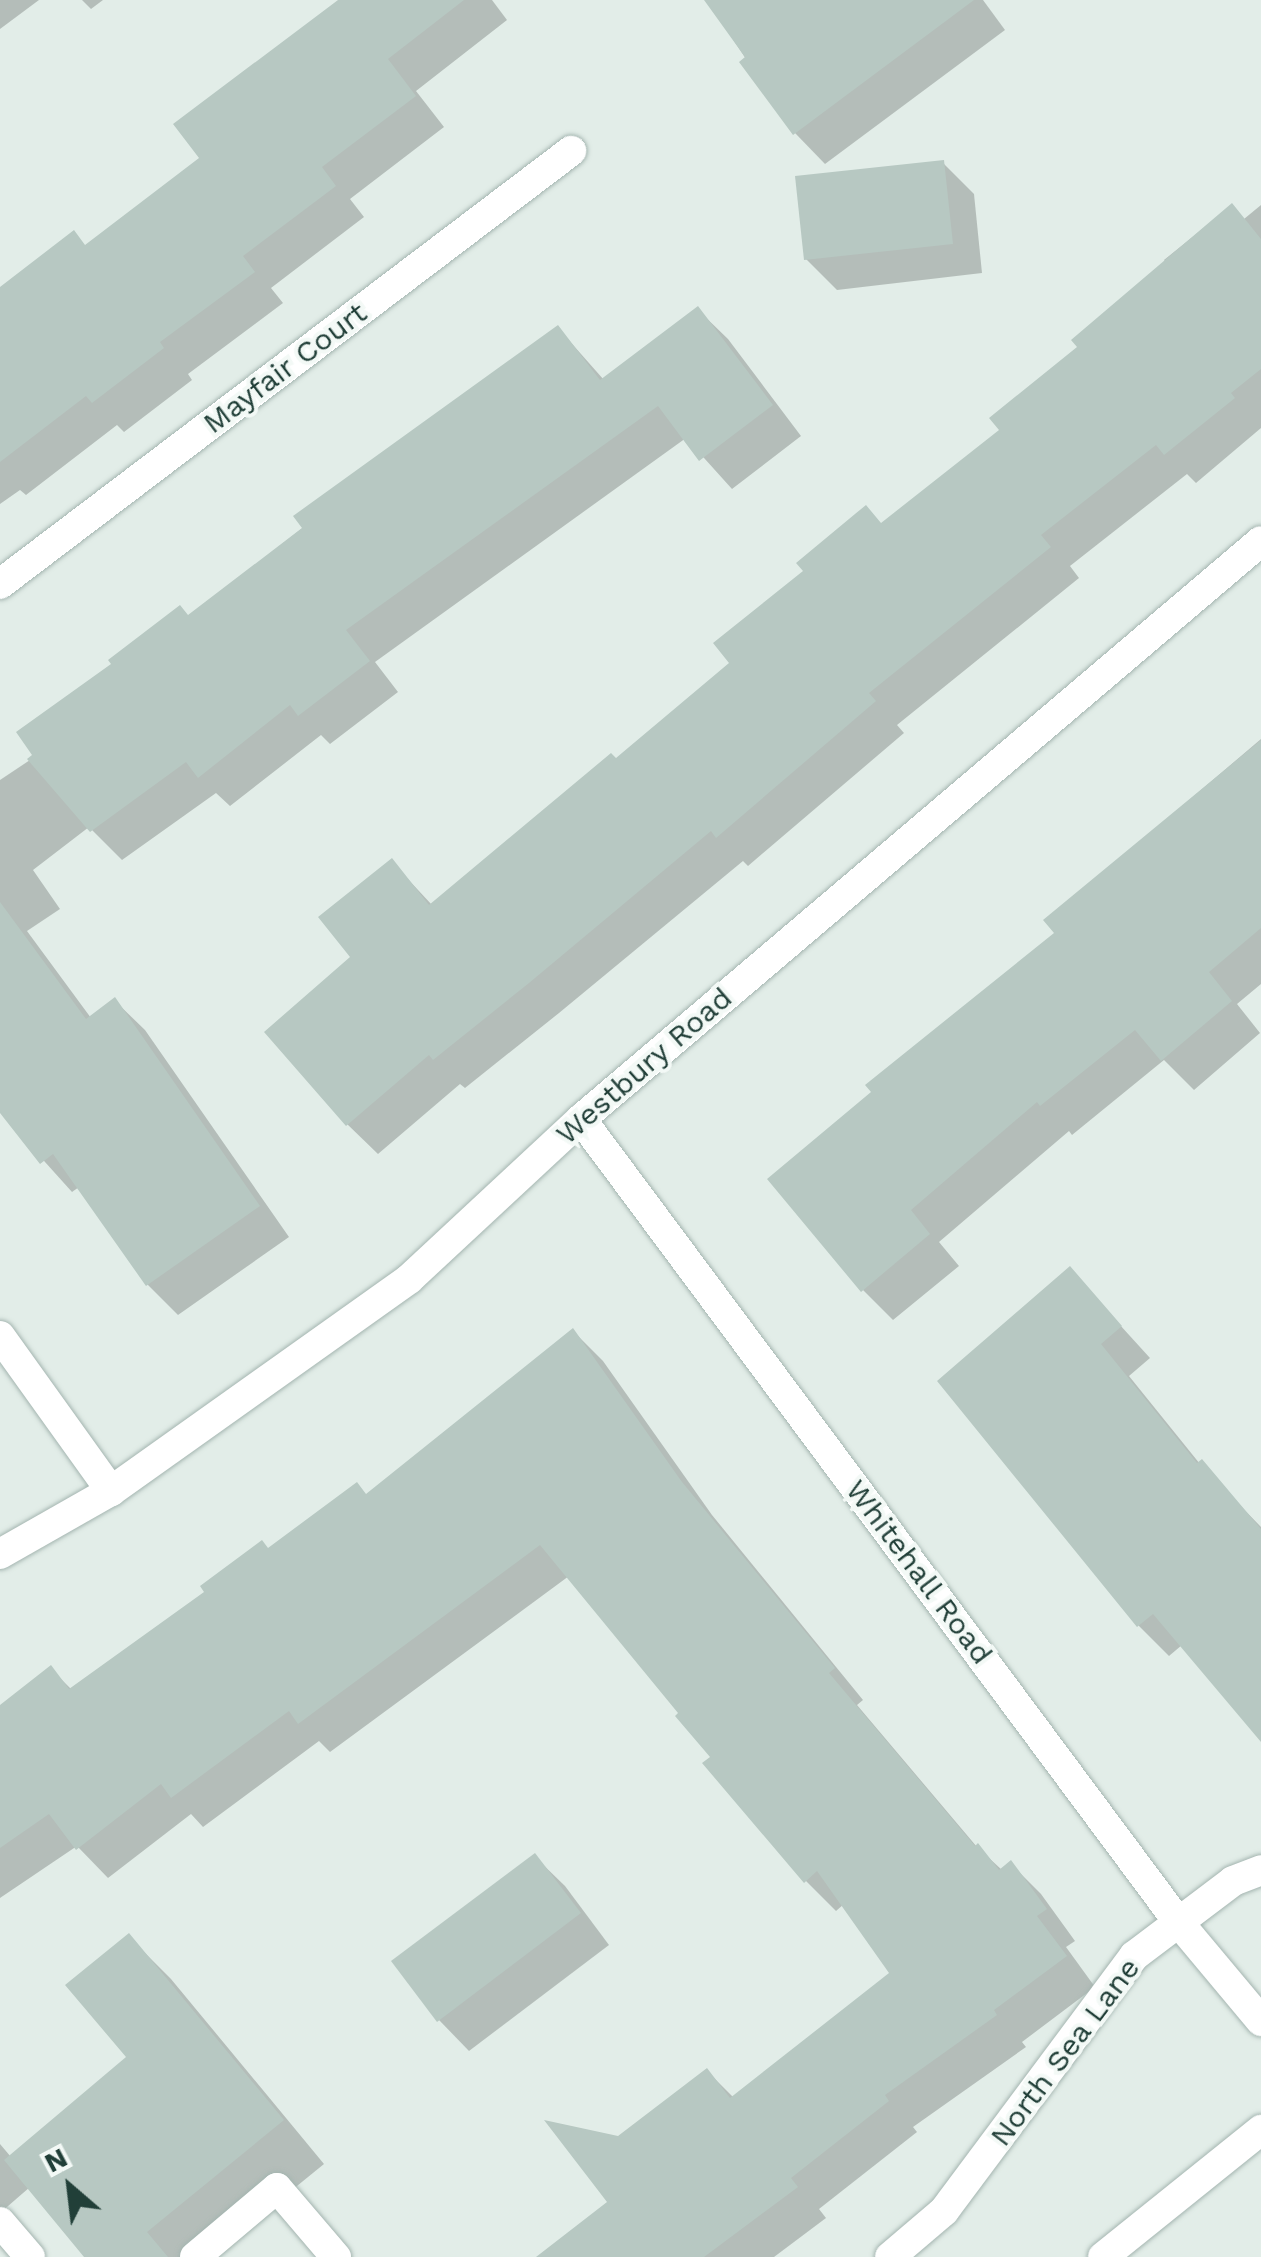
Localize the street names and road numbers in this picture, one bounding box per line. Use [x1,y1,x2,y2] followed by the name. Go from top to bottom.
[196,295,374,441] street label: Mayfair Court
[548,980,740,1152] street label: Westbury Road
[838,1472,1000,1672] street label: Whitehall Road
[982,1951,1148,2153] street label: North Sea Lane

